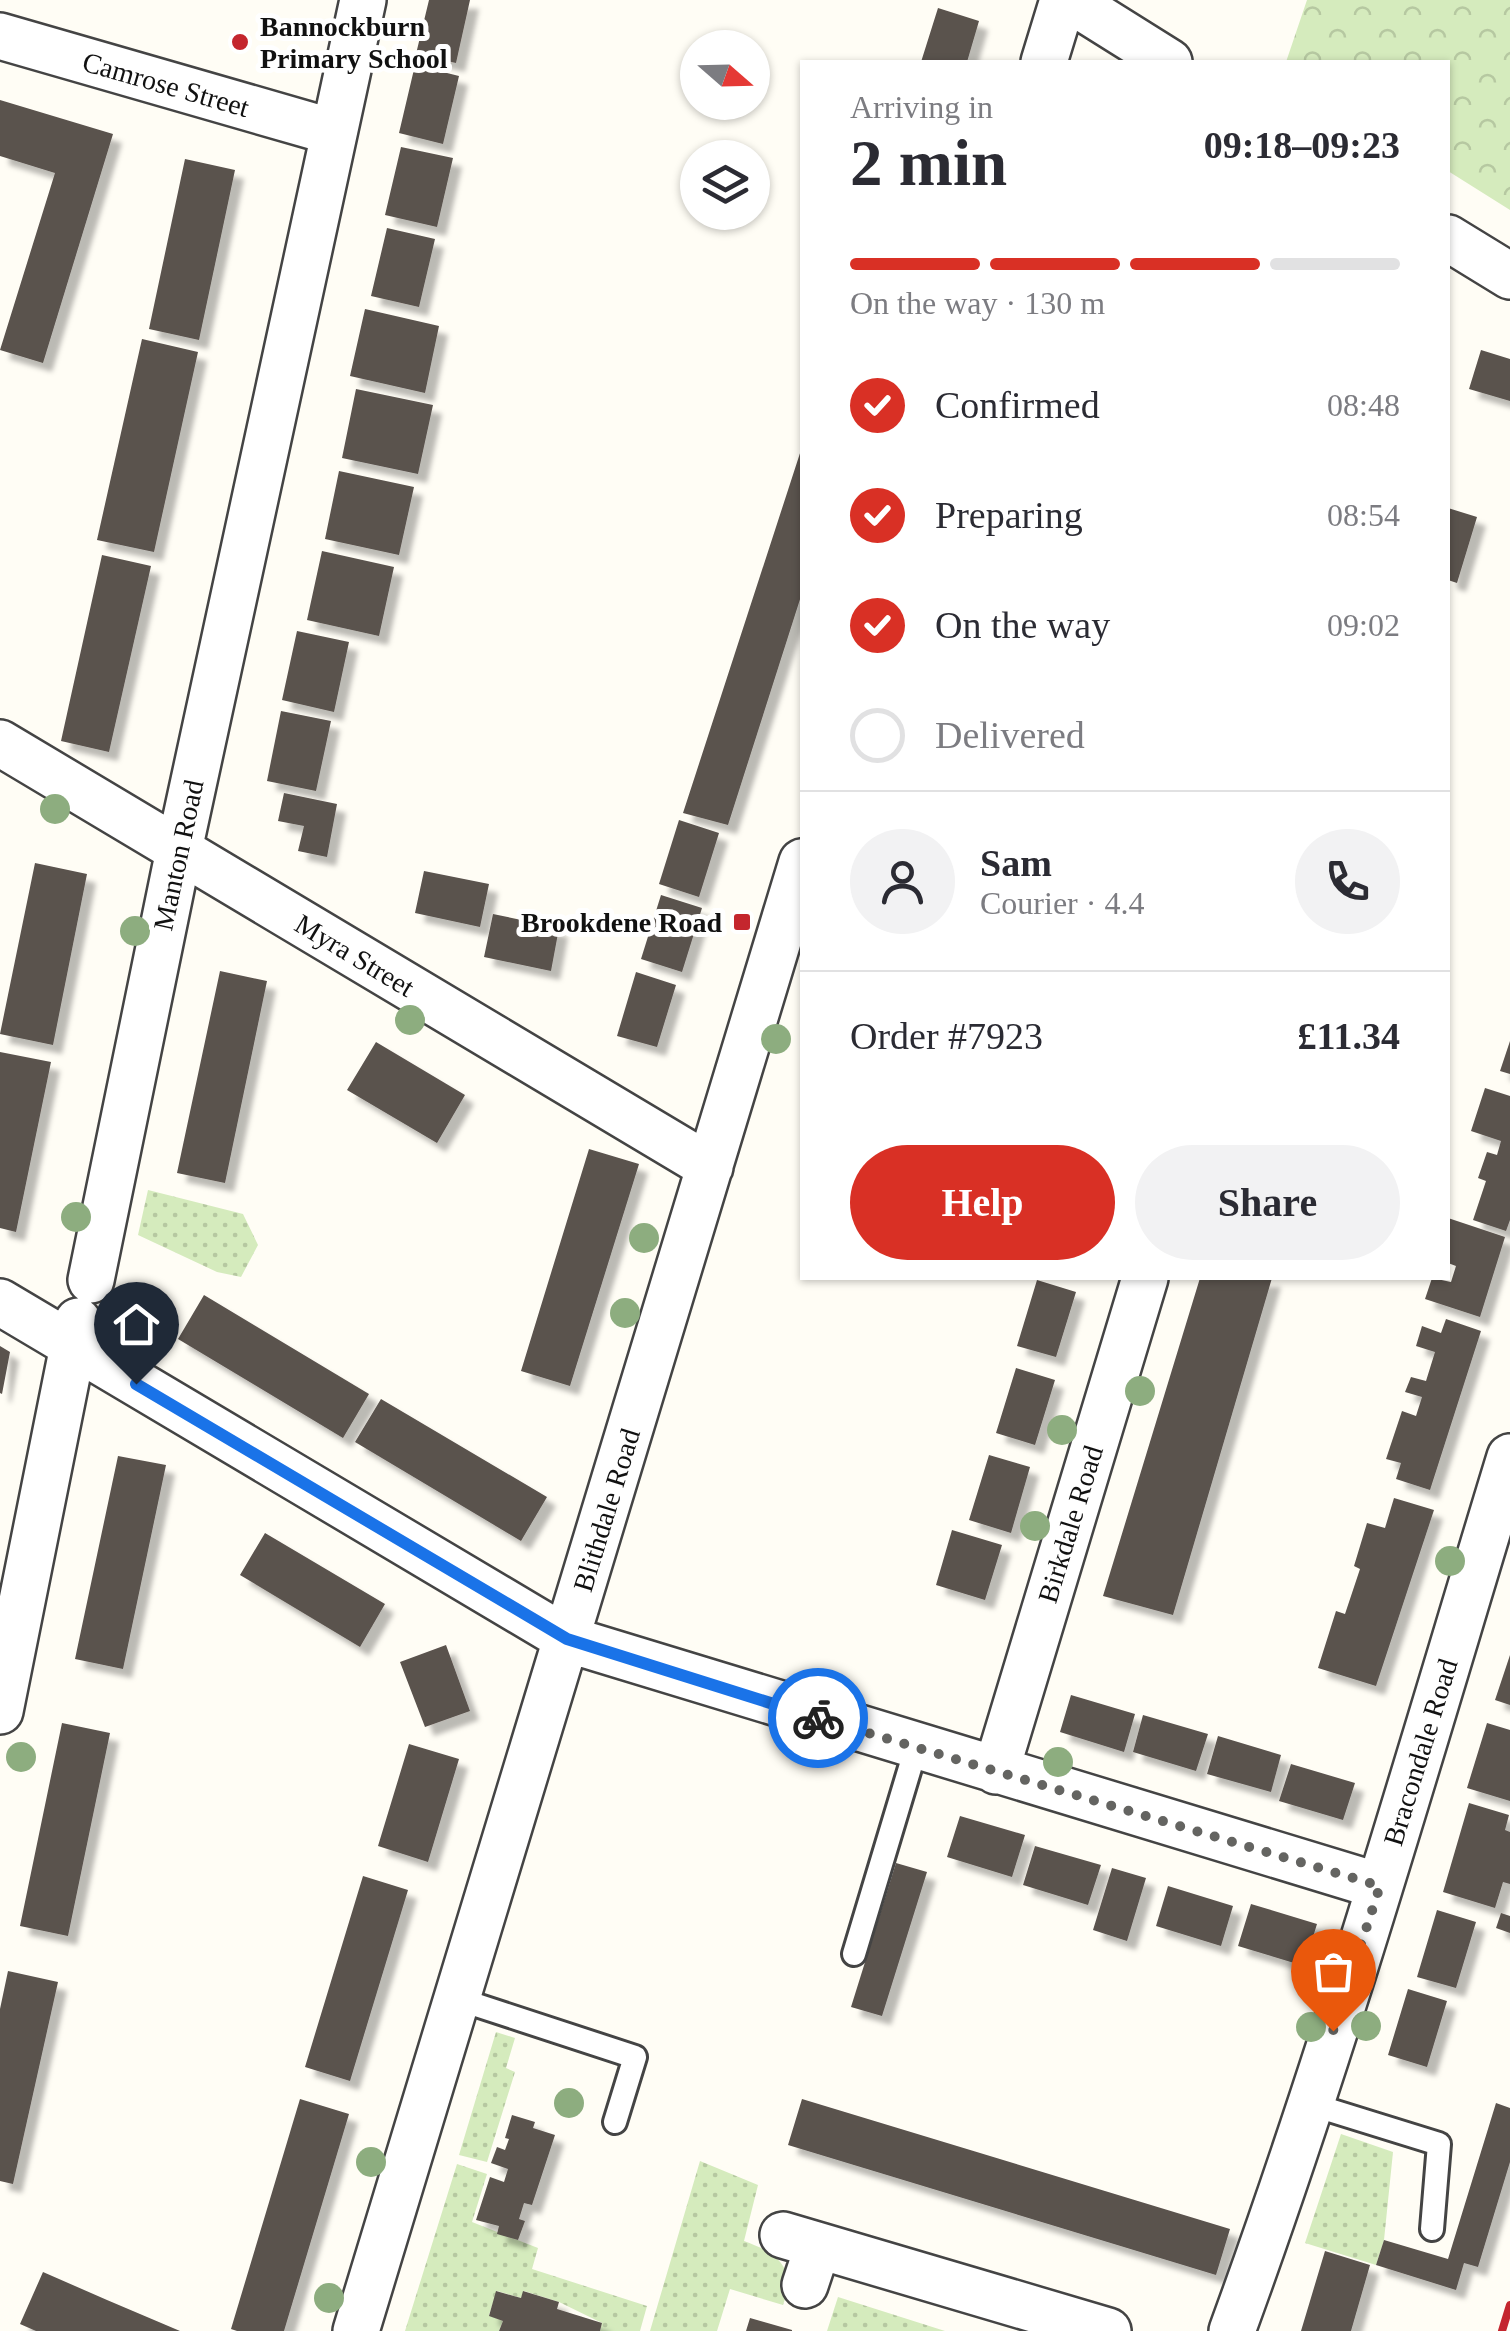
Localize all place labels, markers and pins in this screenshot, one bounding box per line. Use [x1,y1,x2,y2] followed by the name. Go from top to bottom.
[260,11,448,74] place label: Bannockburn Primary School
[229,31,251,53] marker: Bannockburn Primary School
[521,907,722,938] place label: Brookdene Road
[731,911,753,933] marker: Brookdene Road
[94,1282,179,1385] pin
[1291,1929,1376,2032] pin

